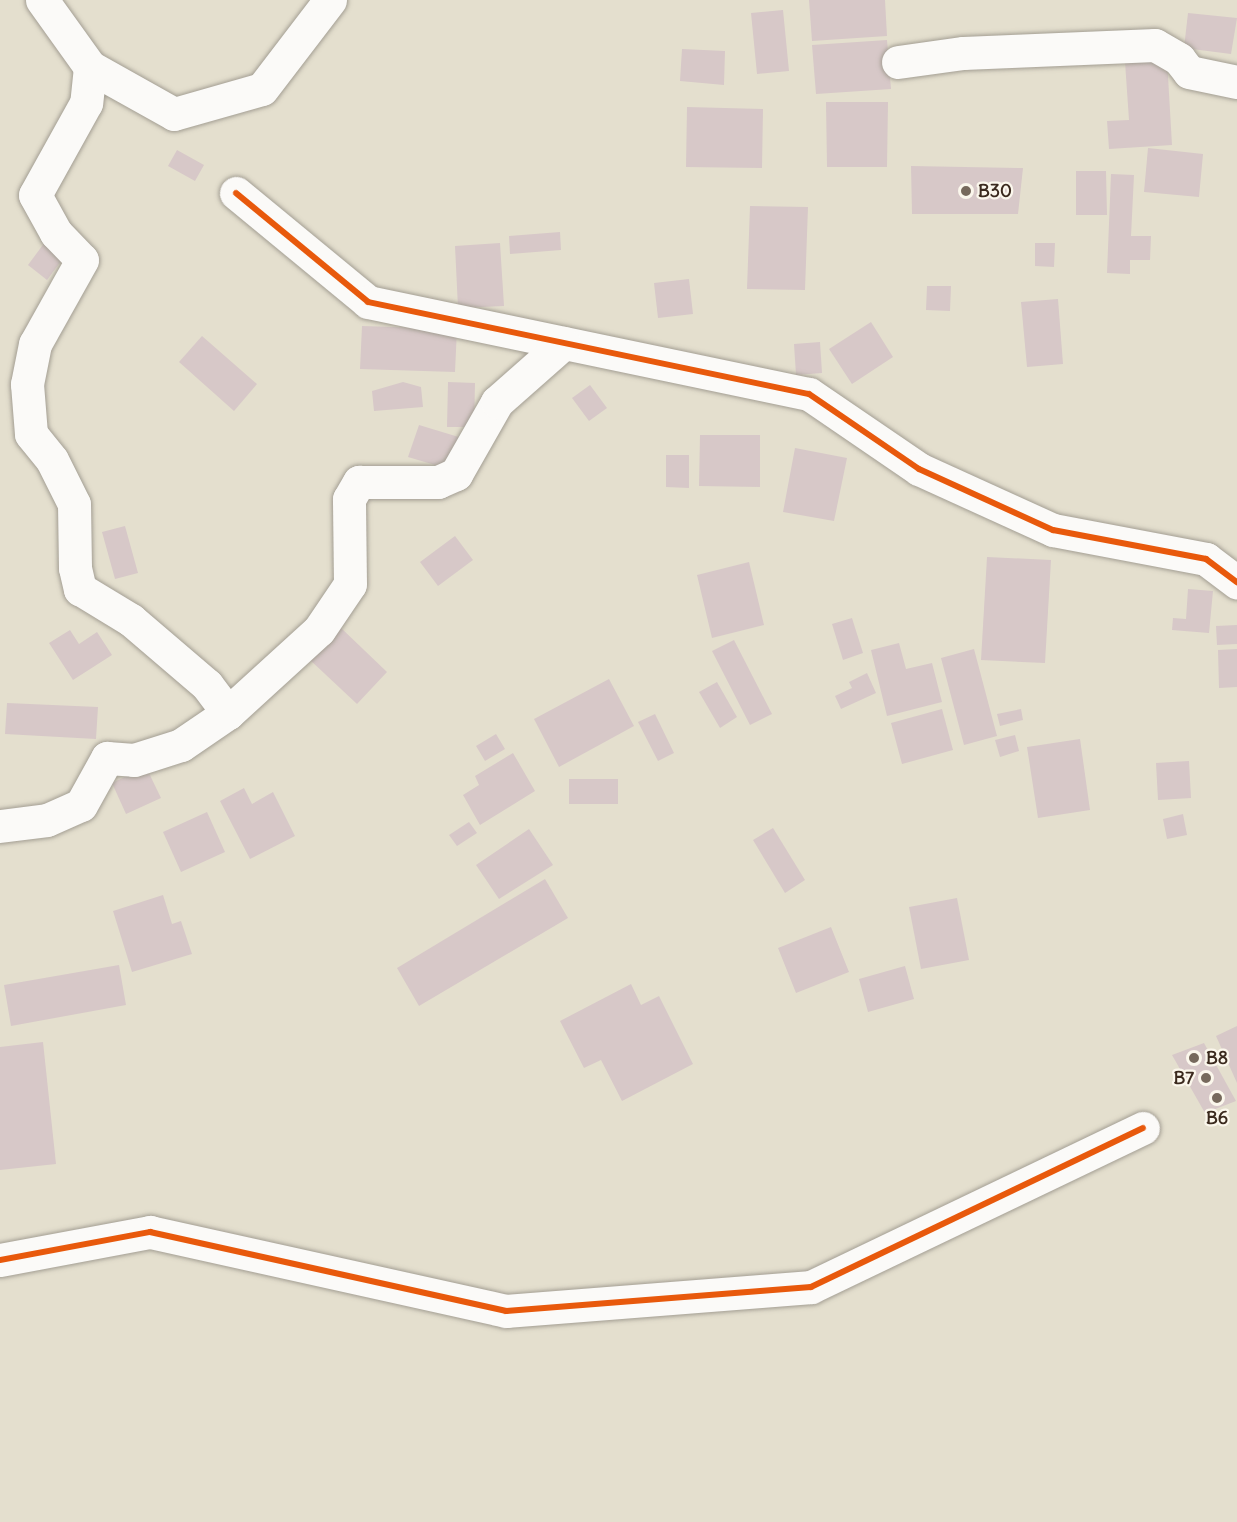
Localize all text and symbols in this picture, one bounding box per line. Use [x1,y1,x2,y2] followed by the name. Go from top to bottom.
[978,180,1012,202] place label: B30
[959,184,973,198] marker: B30
[1206,1047,1228,1069] place label: B8
[1187,1051,1201,1065] marker: B8
[1174,1067,1194,1089] place label: B7
[1199,1071,1213,1085] marker: B7
[1210,1091,1224,1105] marker: B6
[1206,1107,1228,1129] place label: B6

